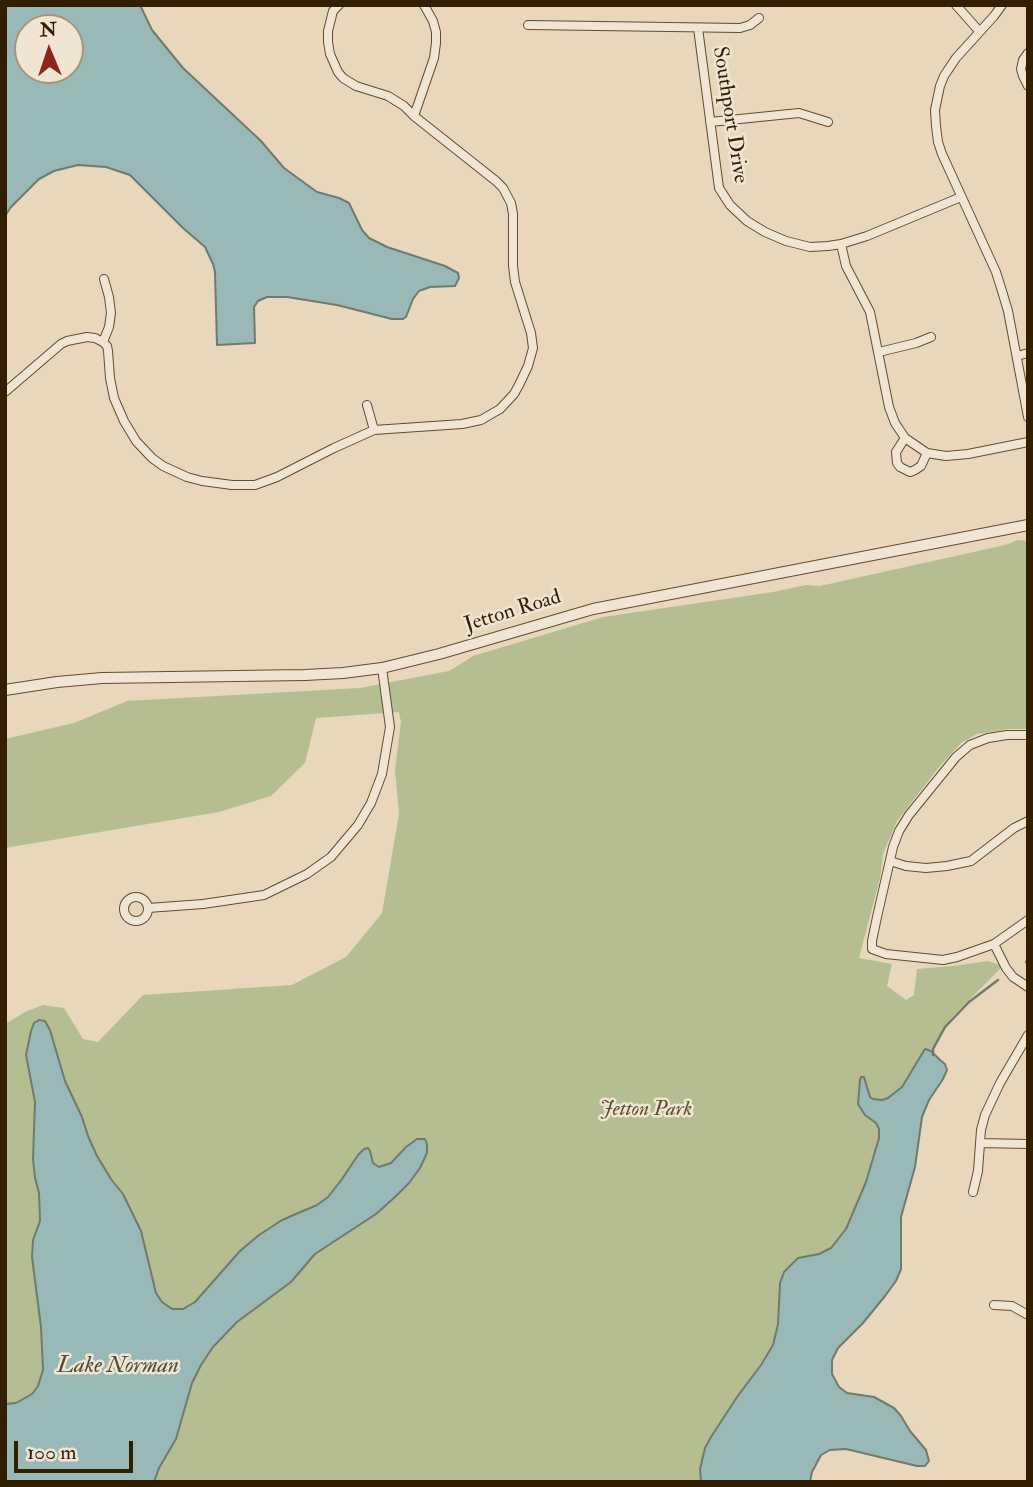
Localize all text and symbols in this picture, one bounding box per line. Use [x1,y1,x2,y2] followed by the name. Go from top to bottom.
[14,14,84,84] north arrow
[39,18,57,42] text: N
[706,45,752,185] street label: Southport Drive
[462,585,564,639] street label: Jetton Road
[600,1097,692,1123] park label: Jetton Park
[57,1353,179,1381] water label: Lake Norman
[18,1428,136,1472] scale bar
[27,1439,77,1466] text: 100 m

